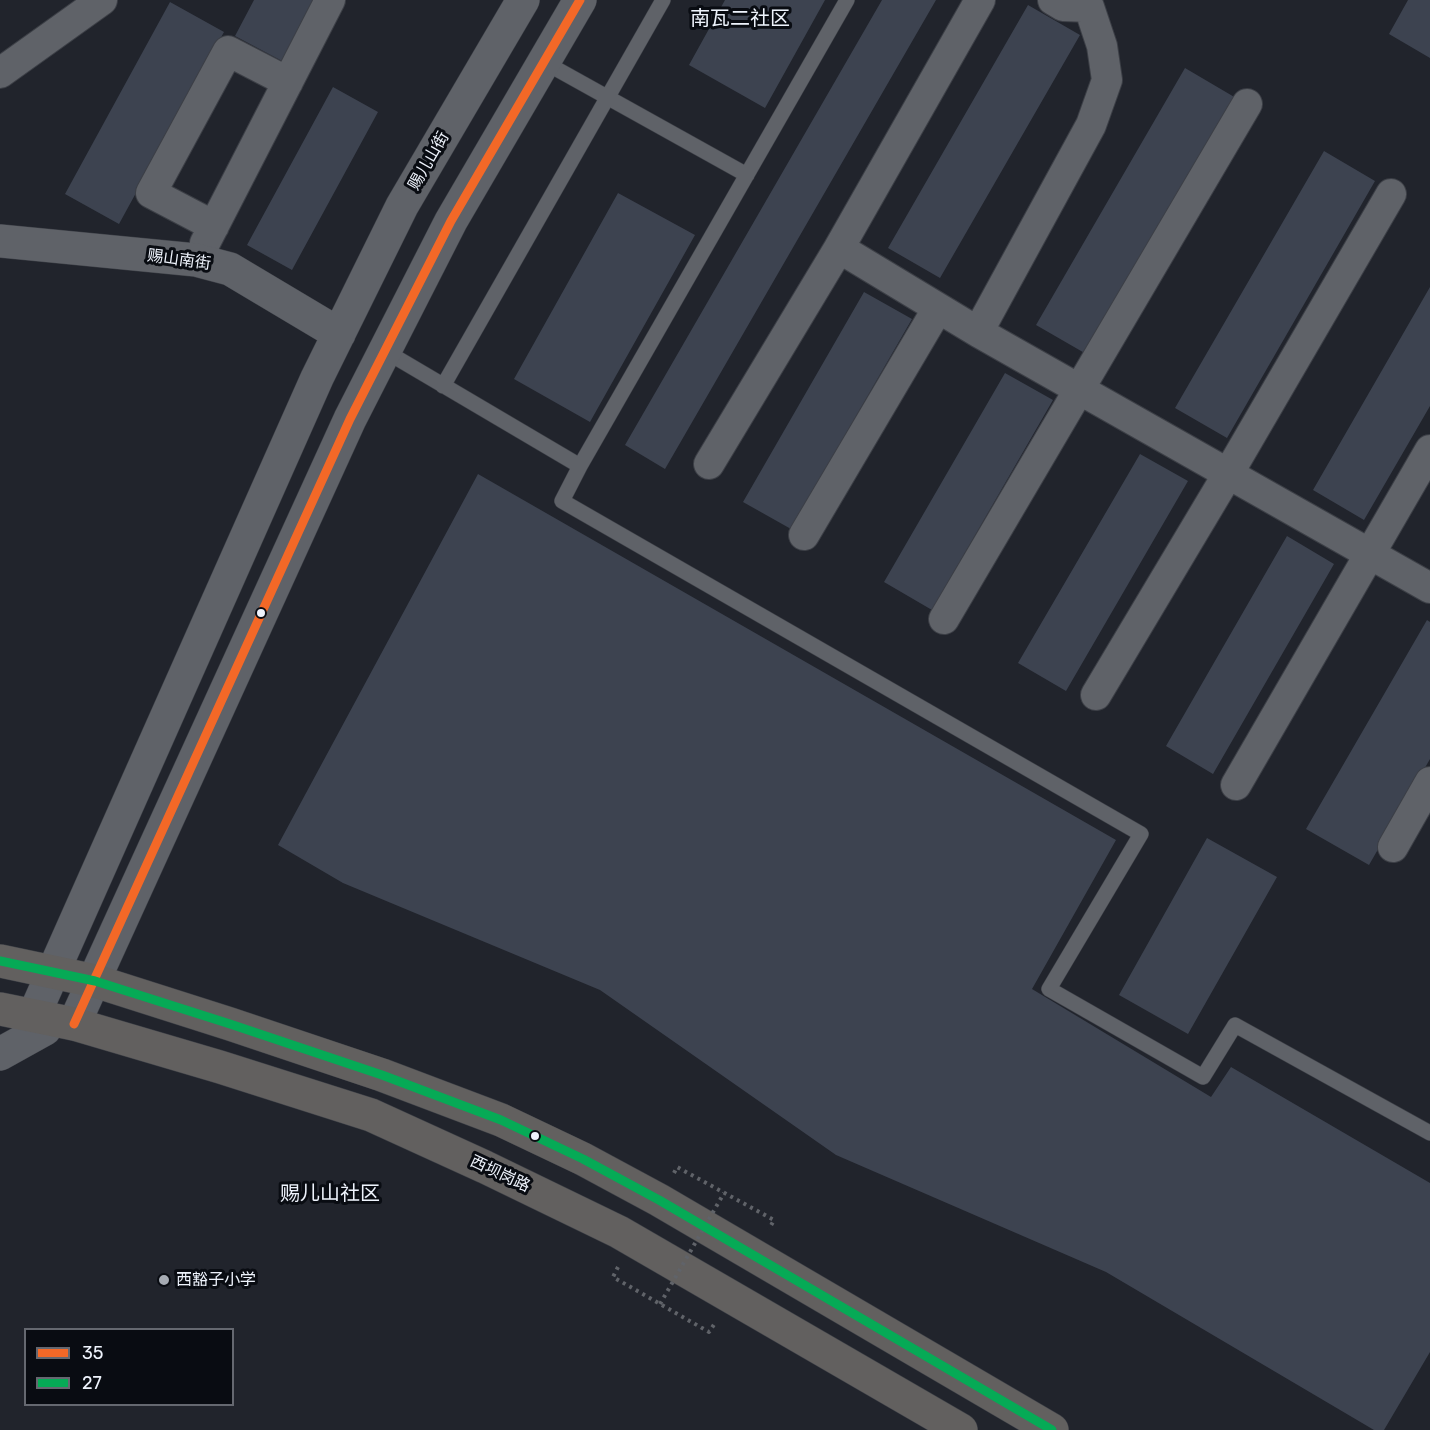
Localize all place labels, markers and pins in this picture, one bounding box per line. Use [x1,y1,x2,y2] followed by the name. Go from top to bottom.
[255,607,267,619] unlabelled marker
[529,1130,541,1142] unlabelled marker
[176,1270,256,1290] place label: 西豁子小学
[157,1273,171,1287] marker: 西豁子小学

